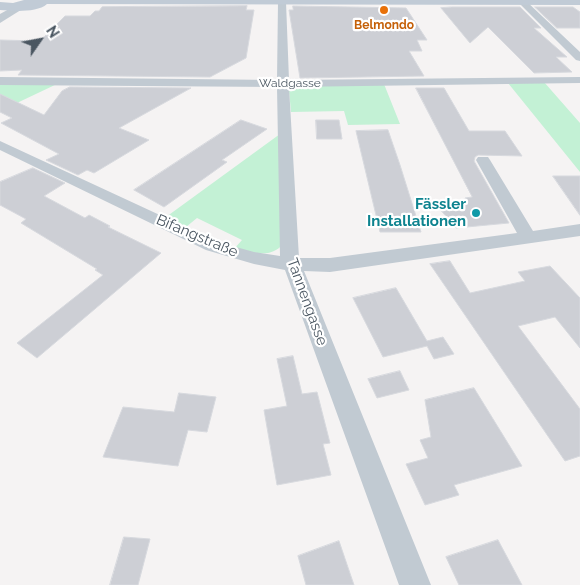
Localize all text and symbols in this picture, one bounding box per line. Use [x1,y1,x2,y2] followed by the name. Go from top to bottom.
[378,4,390,16] marker: Belmondo
[15,15,65,65] north arrow
[354,18,414,32] place label: Belmondo
[43,23,62,41] text: N
[259,76,321,90] street label: Waldgasse
[367,195,466,230] place label: Fässler Installationen
[470,207,482,219] marker: Fässler Installationen
[153,211,241,261] street label: Bifangstraße
[283,256,331,348] street label: Tannengasse

